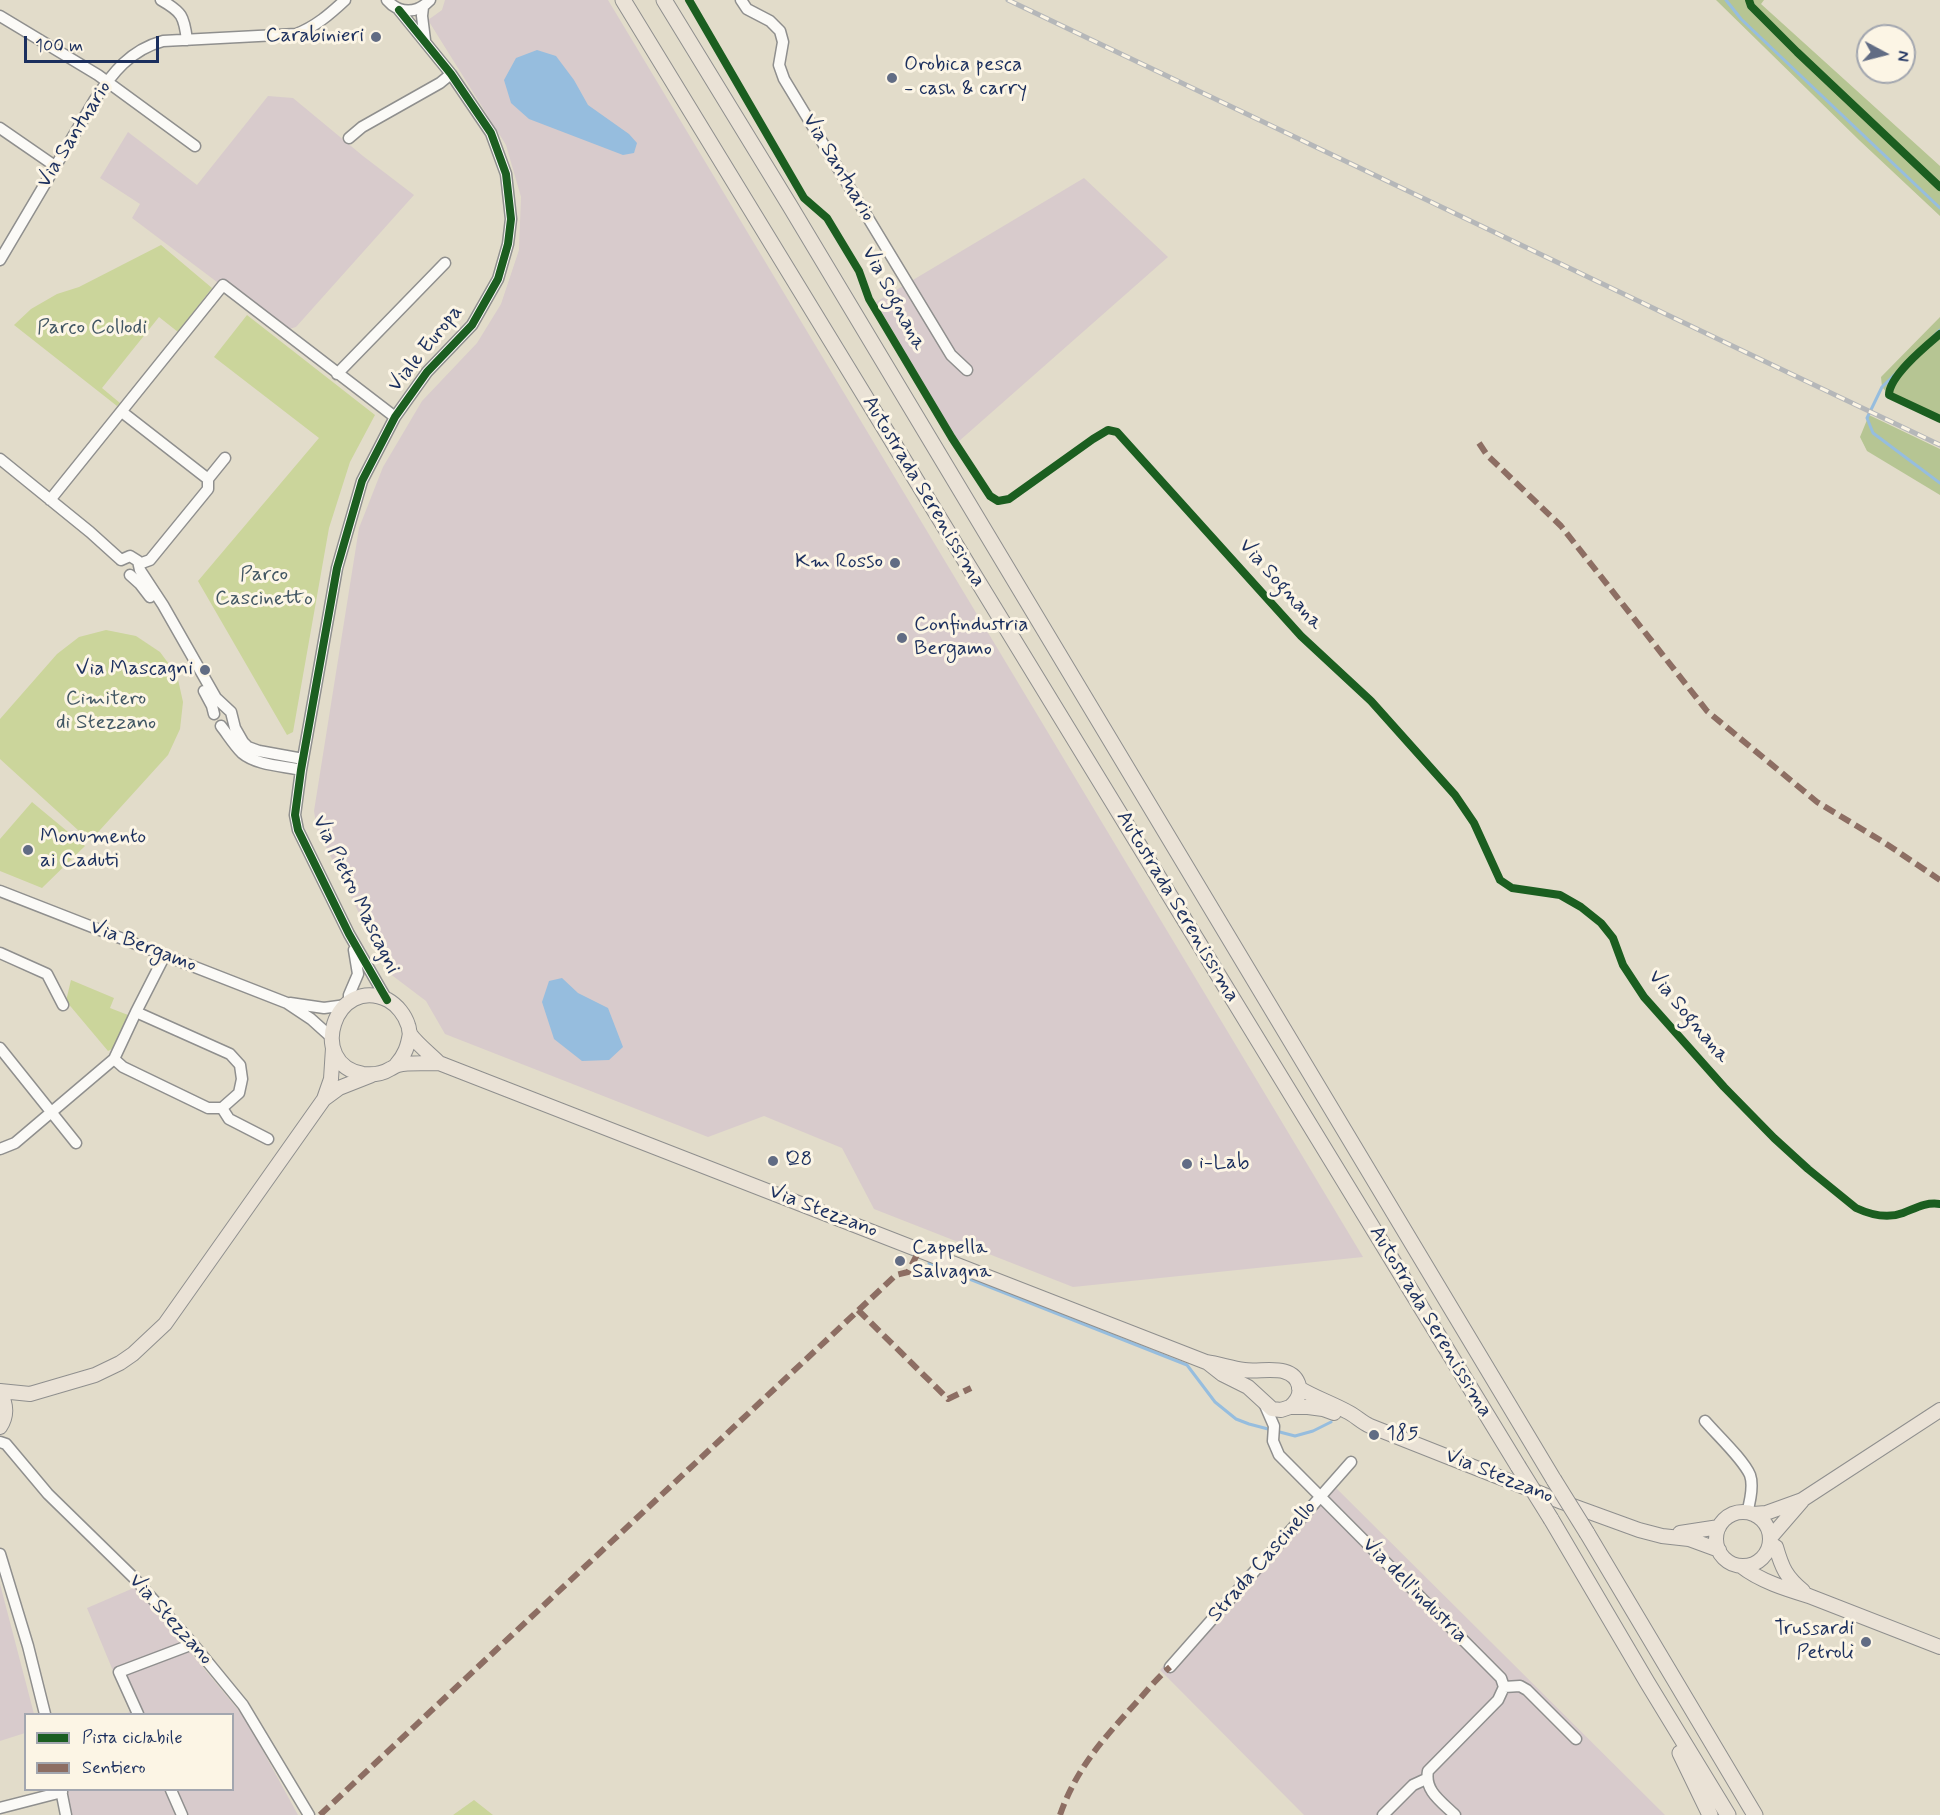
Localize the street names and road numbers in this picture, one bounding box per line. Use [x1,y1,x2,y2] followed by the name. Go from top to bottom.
[32,77,118,193] street label: Via Santuario
[796,110,880,226] street label: Via Santuario
[855,243,931,355] street label: Via Sognana
[383,300,469,398] street label: Viale Europa
[856,392,990,592] street label: Autostrada Serenissima
[1233,534,1327,636] street label: Via Sognana
[1110,807,1244,1007] street label: Autostrada Serenissima
[306,811,404,979] street label: Via Pietro Mascagni
[86,915,200,979] street label: Via Bergamo
[1642,965,1734,1069] street label: Via Sognana
[765,1180,881,1244] street label: Via Stezzano
[1363,1222,1497,1422] street label: Autostrada Serenissima
[1441,1444,1557,1510] street label: Via Stezzano
[1203,1496,1323,1628] street label: Strada Cascinello
[1356,1533,1472,1649] street label: Via dell'industria
[122,1569,218,1671] street label: Via Stezzano

